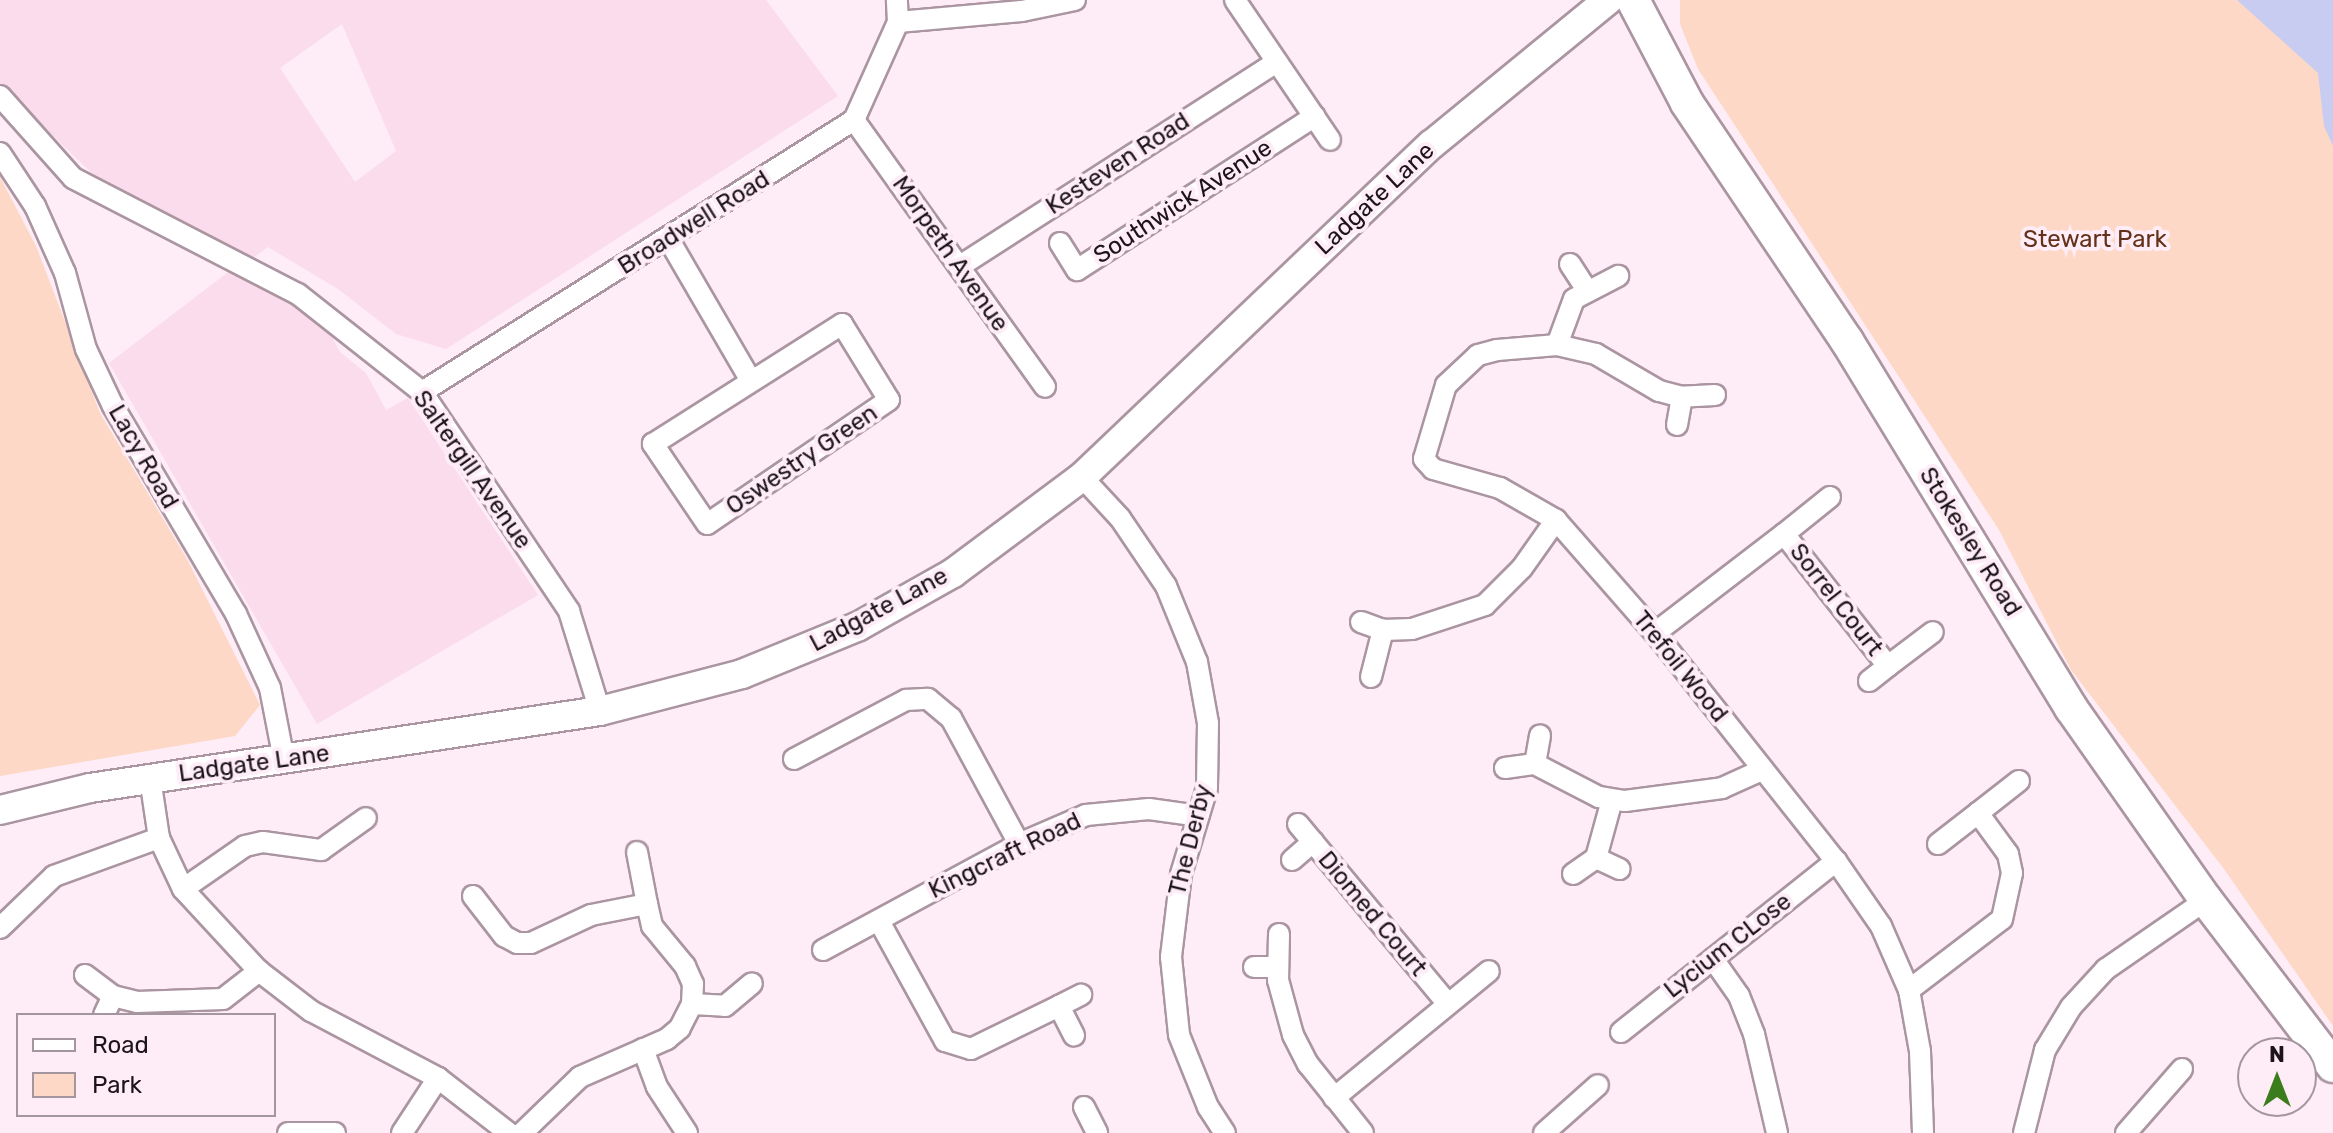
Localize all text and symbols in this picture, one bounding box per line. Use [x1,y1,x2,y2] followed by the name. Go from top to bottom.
[1041,107,1195,221] street label: Kesteven Road
[1088,133,1278,271] street label: Southwick Avenue
[1310,137,1440,261] street label: Ladgate Lane
[613,165,775,281] street label: Broadwell Road
[886,171,1014,337] street label: Morpeth Avenue
[2023,226,2167,254] park label: Stewart Park
[406,385,538,555] street label: Saltergill Avenue
[721,399,883,521] street label: Oswestry Green
[102,400,184,514] street label: Lacy Road
[1913,462,2027,622] street label: Stokesley Road
[1783,538,1889,662] street label: Sorrel Court
[805,562,953,658] street label: Ladgate Lane
[1626,605,1734,729] street label: Trefoil Wood
[177,739,331,789] street label: Ladgate Lane
[1163,781,1219,899] street label: The Derby
[924,807,1086,905] street label: Kingcraft Road
[1312,846,1432,982] street label: Diomed Court
[1659,887,1797,1005] street label: Lycium CLose
[16,1013,276,1117] legend
[92,1031,149,1059] text: Road
[2237,1037,2317,1117] north arrow
[2269,1041,2285,1068] text: N
[92,1071,142,1099] text: Park

